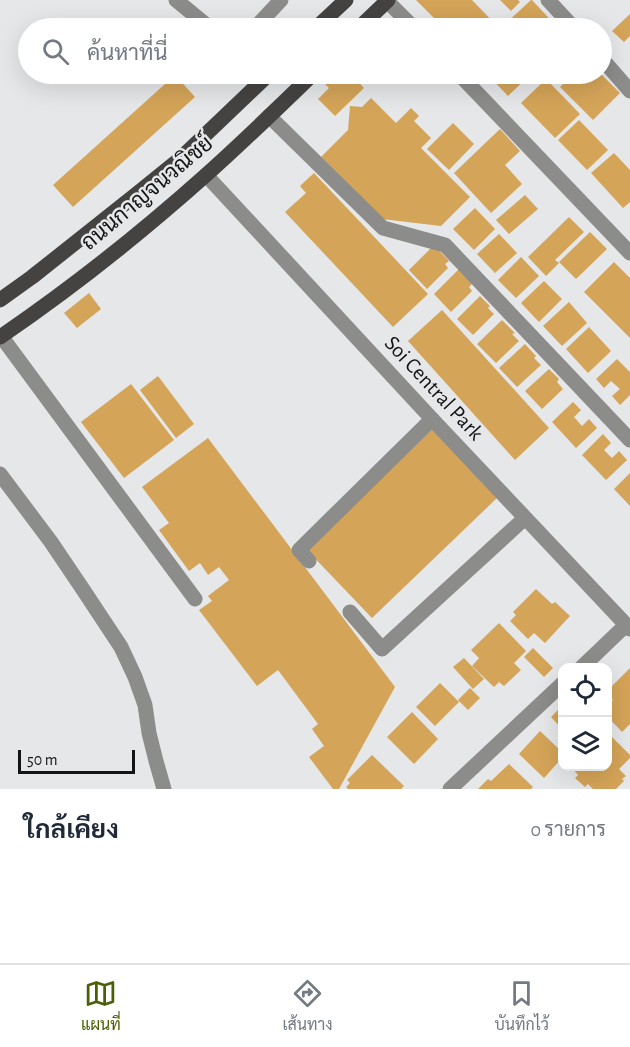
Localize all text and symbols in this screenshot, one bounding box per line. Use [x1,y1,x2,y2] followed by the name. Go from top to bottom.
[18,18,612,84] search box
[39,35,72,68] icon: search
[87,42,167,64] text: ค้นหาที่นี่
[74,129,218,256] street label: ถนนกาญจนวณิชย์
[380,332,488,444] street label: Soi Central Park
[558,663,612,771] map controls
[558,663,612,717] button: locate
[558,717,612,771] button: layers
[18,747,135,774] scale bar
[27,752,58,768] text: 50 m
[24,817,119,843] text: ใกล้เคียง
[530,820,606,840] text: 0 รายการ
[81,977,121,1035] tab: แผนที่
[283,977,333,1035] tab: เส้นทาง
[494,977,549,1035] tab: บันทึกไว้

